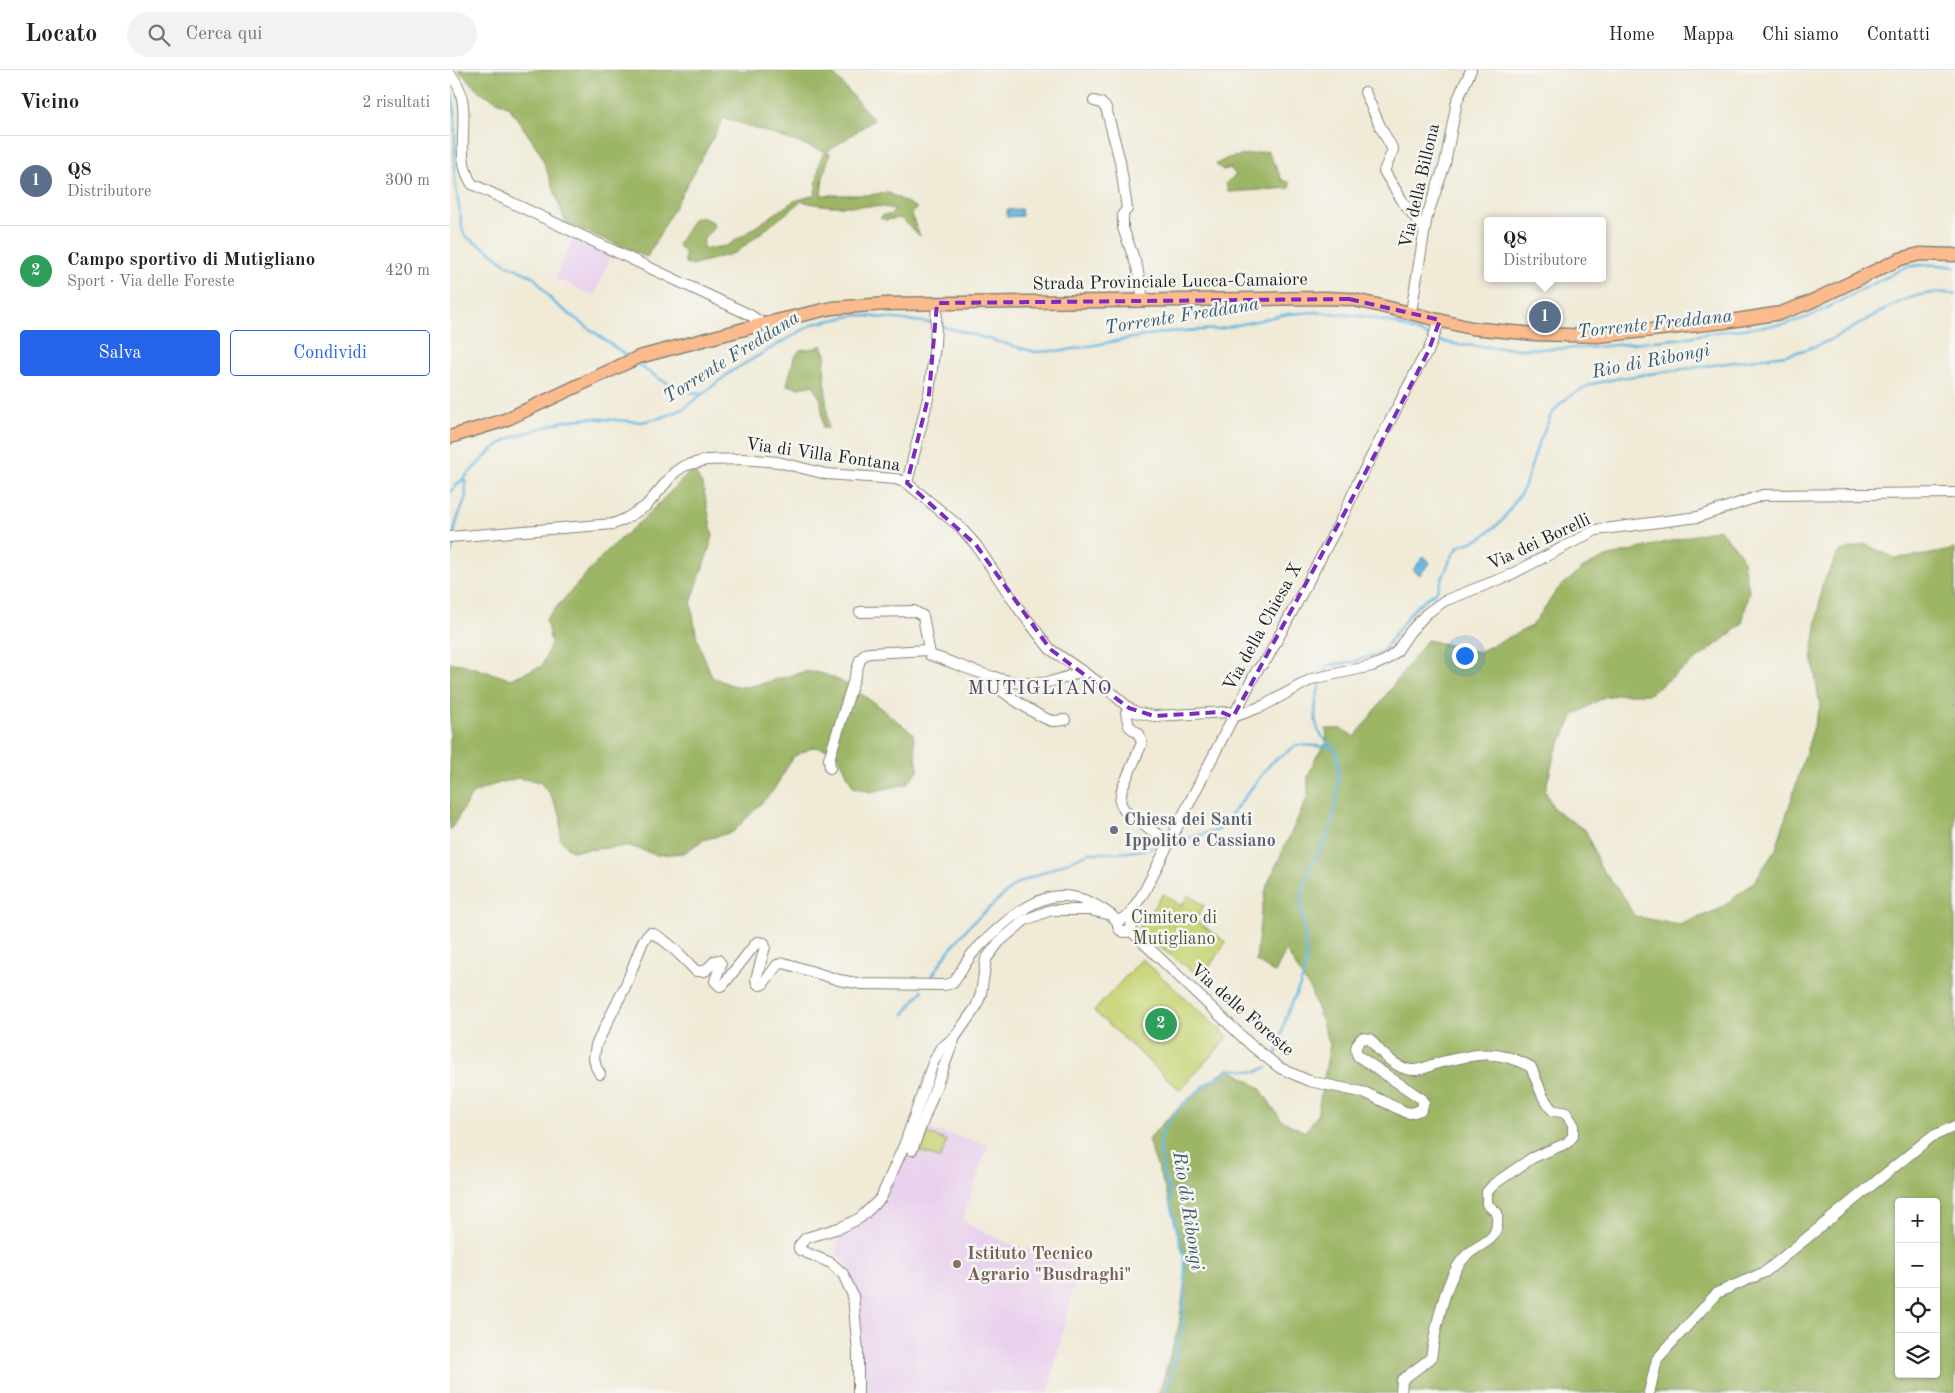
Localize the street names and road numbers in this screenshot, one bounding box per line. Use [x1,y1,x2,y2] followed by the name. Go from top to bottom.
[1397,122,1443,250] street label: Via della Billona
[1032,271,1308,293] street label: Strada Provinciale Lucca-Camaiore
[744,435,902,475] street label: Via di Villa Fontana
[1485,510,1593,574] street label: Via dei Borelli
[1220,559,1306,694] street label: Via della Chiesa X
[1187,960,1297,1060] street label: Via delle Foreste

